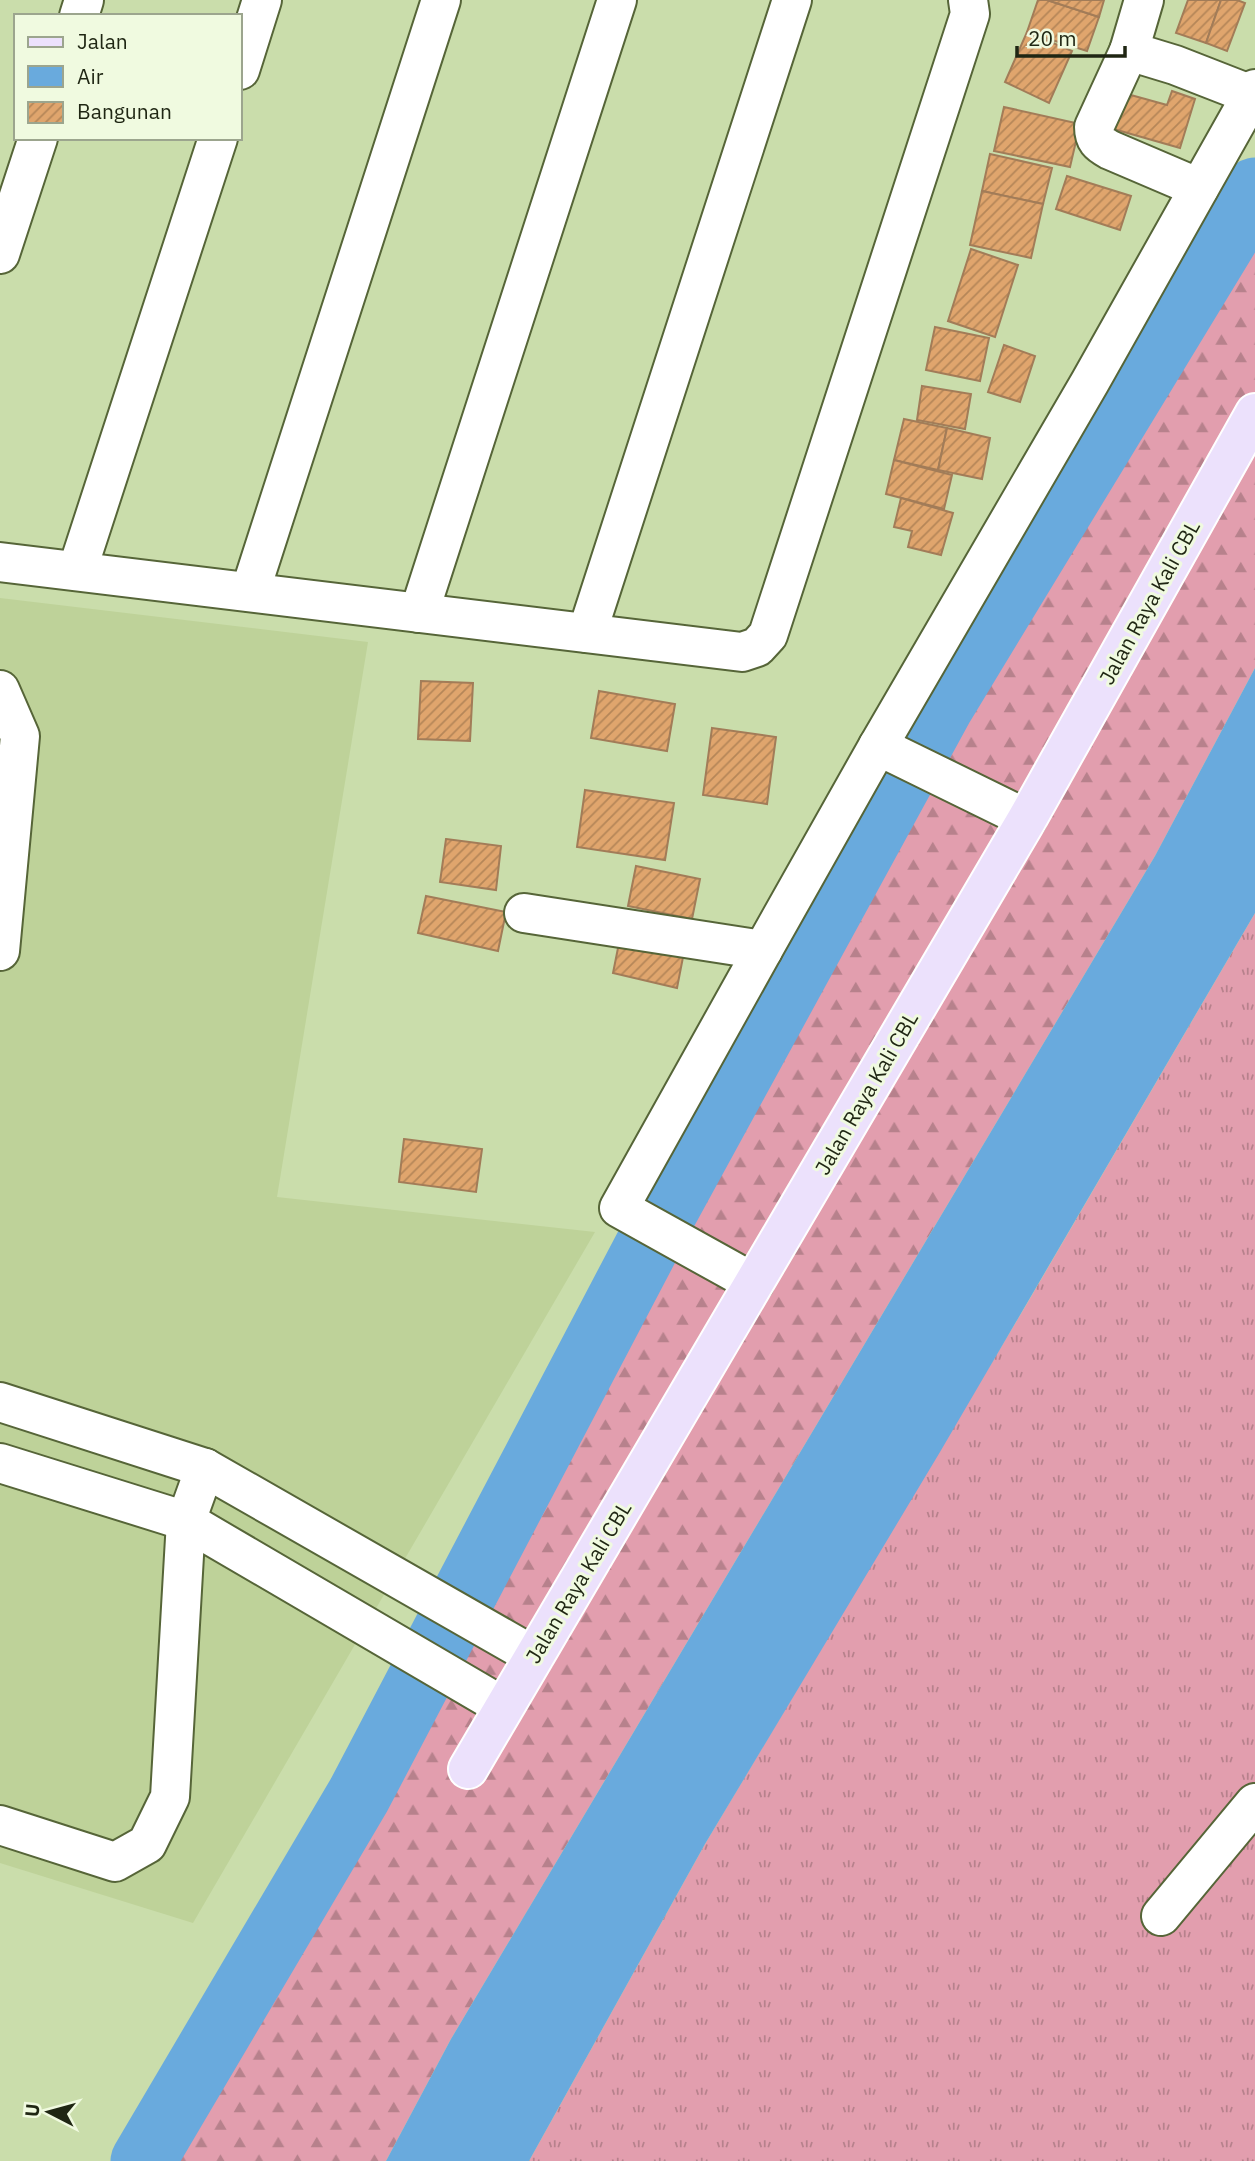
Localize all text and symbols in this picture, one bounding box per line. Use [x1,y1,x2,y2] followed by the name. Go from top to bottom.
[14,14,242,140] legend
[1017,14,1126,58] scale bar
[1028,24,1077,52] text: 20 m
[77,27,128,55] text: Jalan
[77,62,104,90] text: Air
[77,97,172,125] text: Bangunan
[1092,515,1206,689] street label: Jalan Raya Kali CBL
[808,1006,924,1180] street label: Jalan Raya Kali CBL
[519,1496,637,1668] street label: Jalan Raya Kali CBL
[14,2077,84,2147] north arrow
[19,2102,45,2118] text: U

